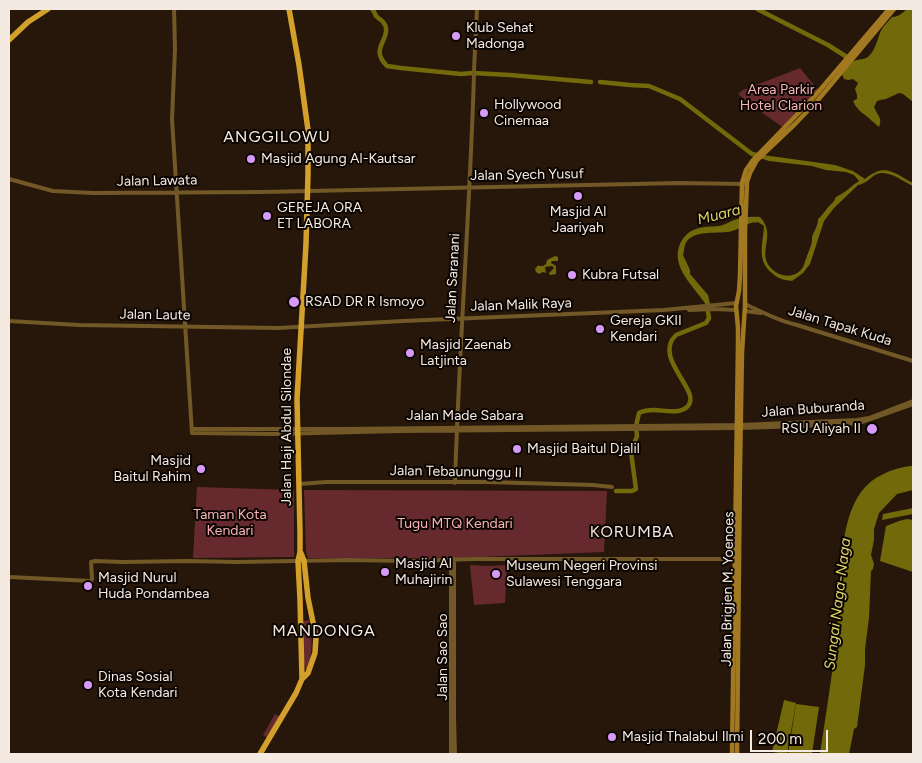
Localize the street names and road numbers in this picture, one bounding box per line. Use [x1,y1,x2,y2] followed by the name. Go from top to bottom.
[470,166,584,184] street label: Jalan Syech Yusuf
[117,172,197,190] street label: Jalan Lawata
[442,233,464,323] street label: Jalan Saranani
[470,295,572,315] street label: Jalan Malik Raya
[786,302,894,350] street label: Jalan Tapak Kuda
[119,306,191,324] street label: Jalan Laute
[279,348,295,506] street label: Jalan Haji Abdul Silondae
[761,397,865,421] street label: Jalan Buburanda
[406,408,524,424] street label: Jalan Made Sabara
[390,462,522,482] street label: Jalan Tebaununggu II
[718,511,738,667] street label: Jalan Brigjen M. Yoenoes
[435,613,451,701] street label: Jalan Sao Sao

